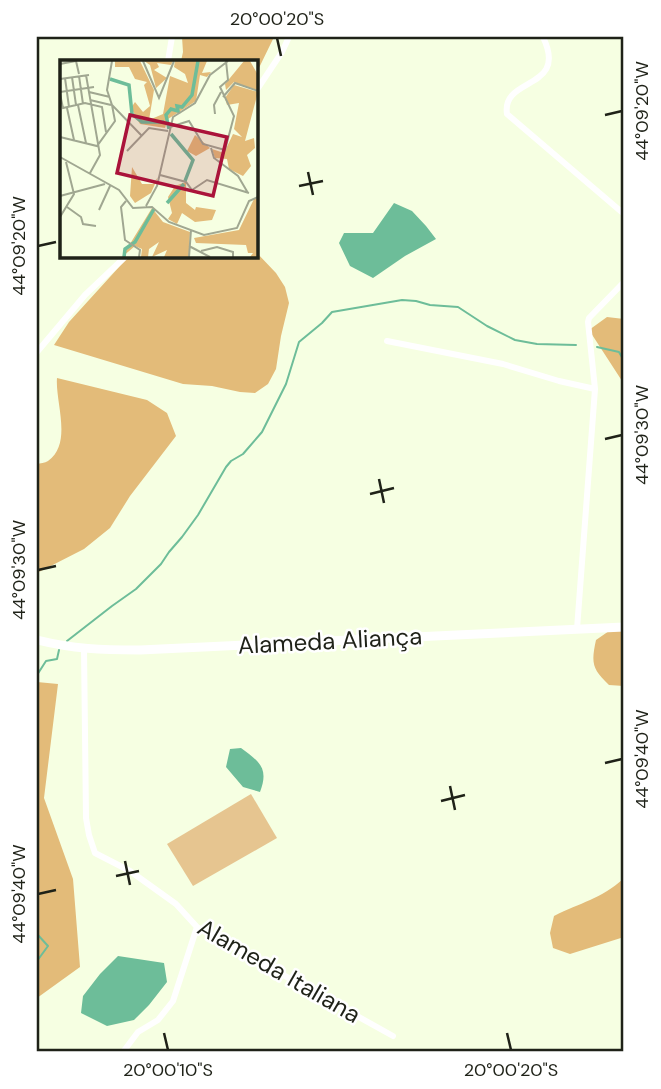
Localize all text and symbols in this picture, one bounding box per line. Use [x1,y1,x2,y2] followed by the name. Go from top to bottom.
[230,7,324,31] text: 20°00'20"S
[60,60,257,257] inset map
[630,61,654,161] text: 44°09'20"W
[7,196,31,296] text: 44°09'20"W
[630,385,654,485] text: 44°09'30"W
[7,520,31,620] text: 44°09'30"W
[237,620,423,661] street label: Alameda Aliança
[630,709,654,809] text: 44°09'40"W
[7,844,31,944] text: 44°09'40"W
[192,911,366,1030] street label: Alameda Italiana
[123,1058,213,1082] text: 20°00'10"S
[464,1058,558,1082] text: 20°00'20"S

